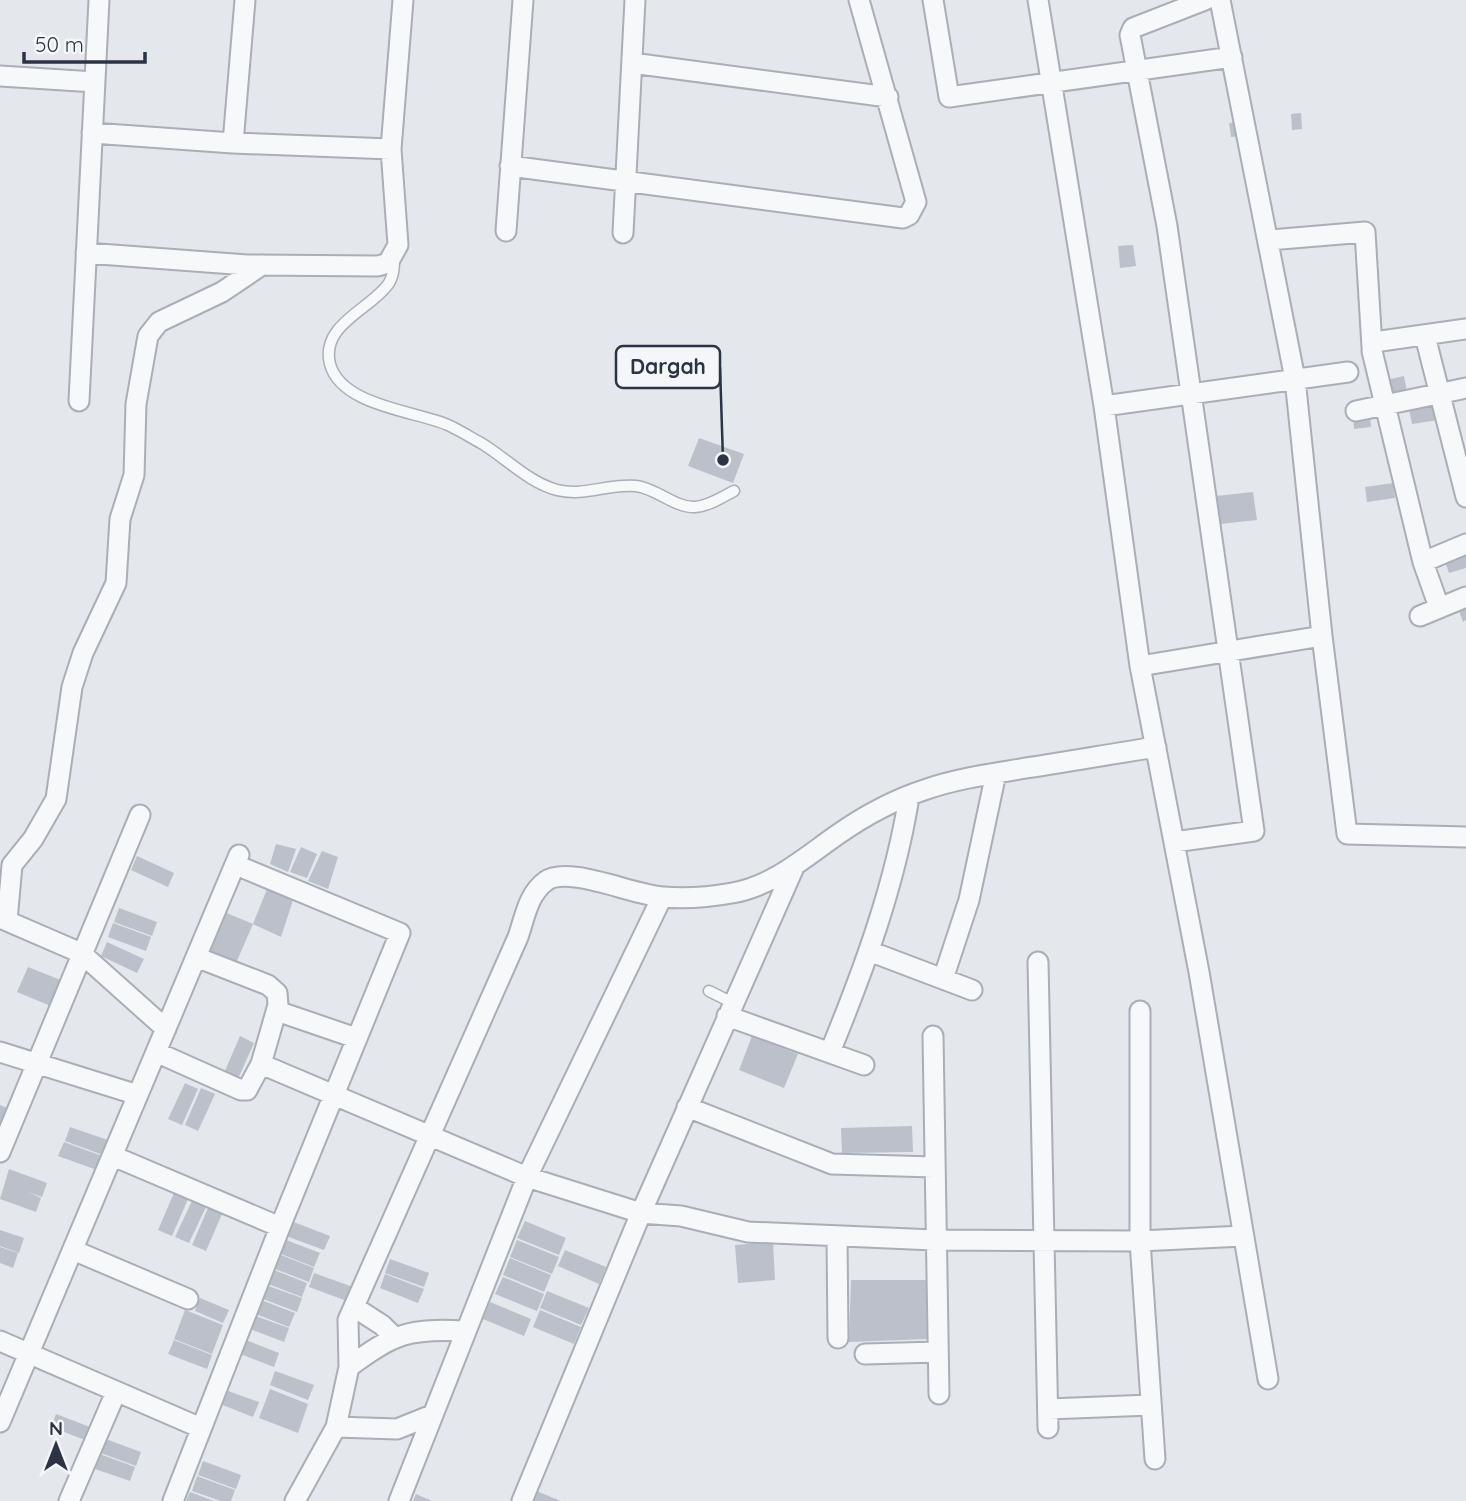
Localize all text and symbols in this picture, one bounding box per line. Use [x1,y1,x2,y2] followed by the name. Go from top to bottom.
[24,21,145,65] scale bar
[35,31,84,57] text: 50 m
[616,346,720,388] callout: Dargah
[630,353,706,379] text: Dargah
[21,1410,91,1480] north arrow
[49,1416,63,1440] text: N

